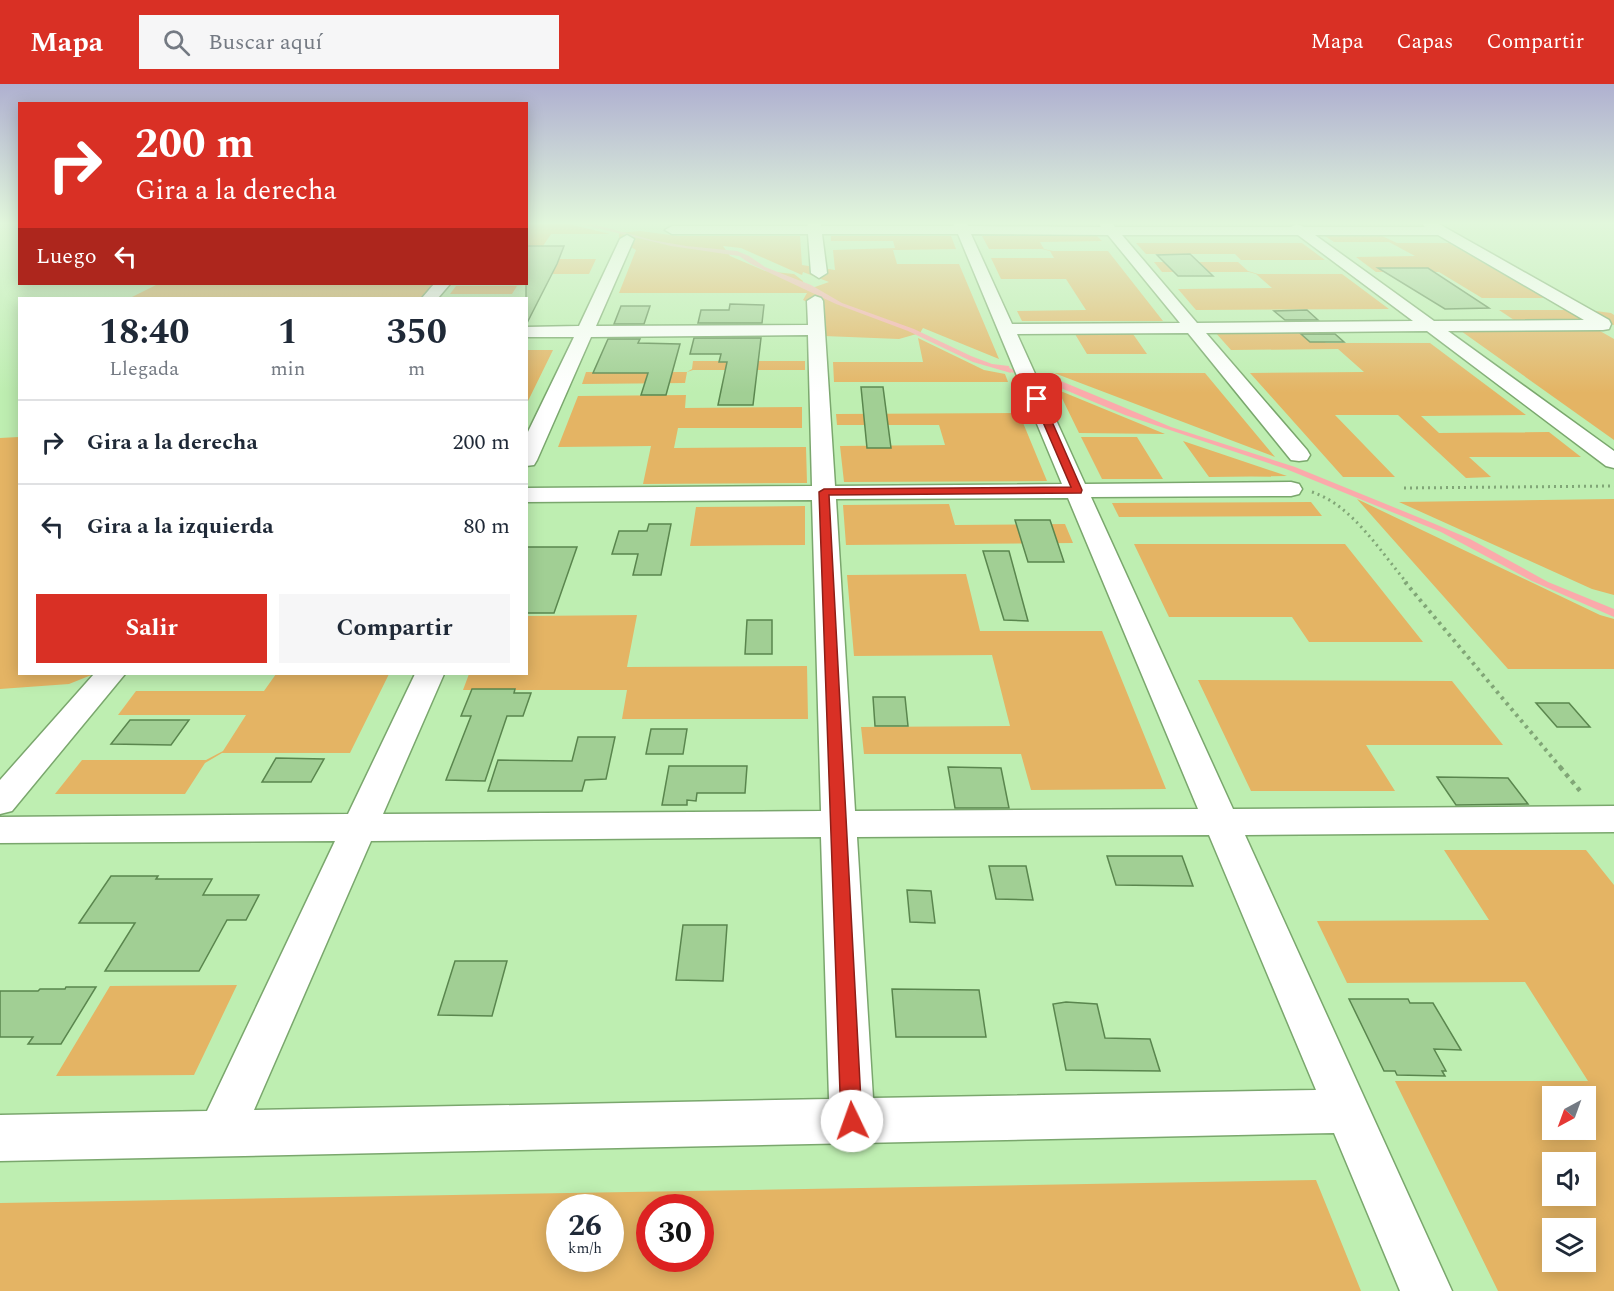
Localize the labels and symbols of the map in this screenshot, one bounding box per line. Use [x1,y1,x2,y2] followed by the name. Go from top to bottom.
[1011,373,1062,424] pin
[1542,1086,1596,1140] north arrow
[820,1089,884,1153] position arrow
[636,1194,714,1272] speed limit sign: 30

